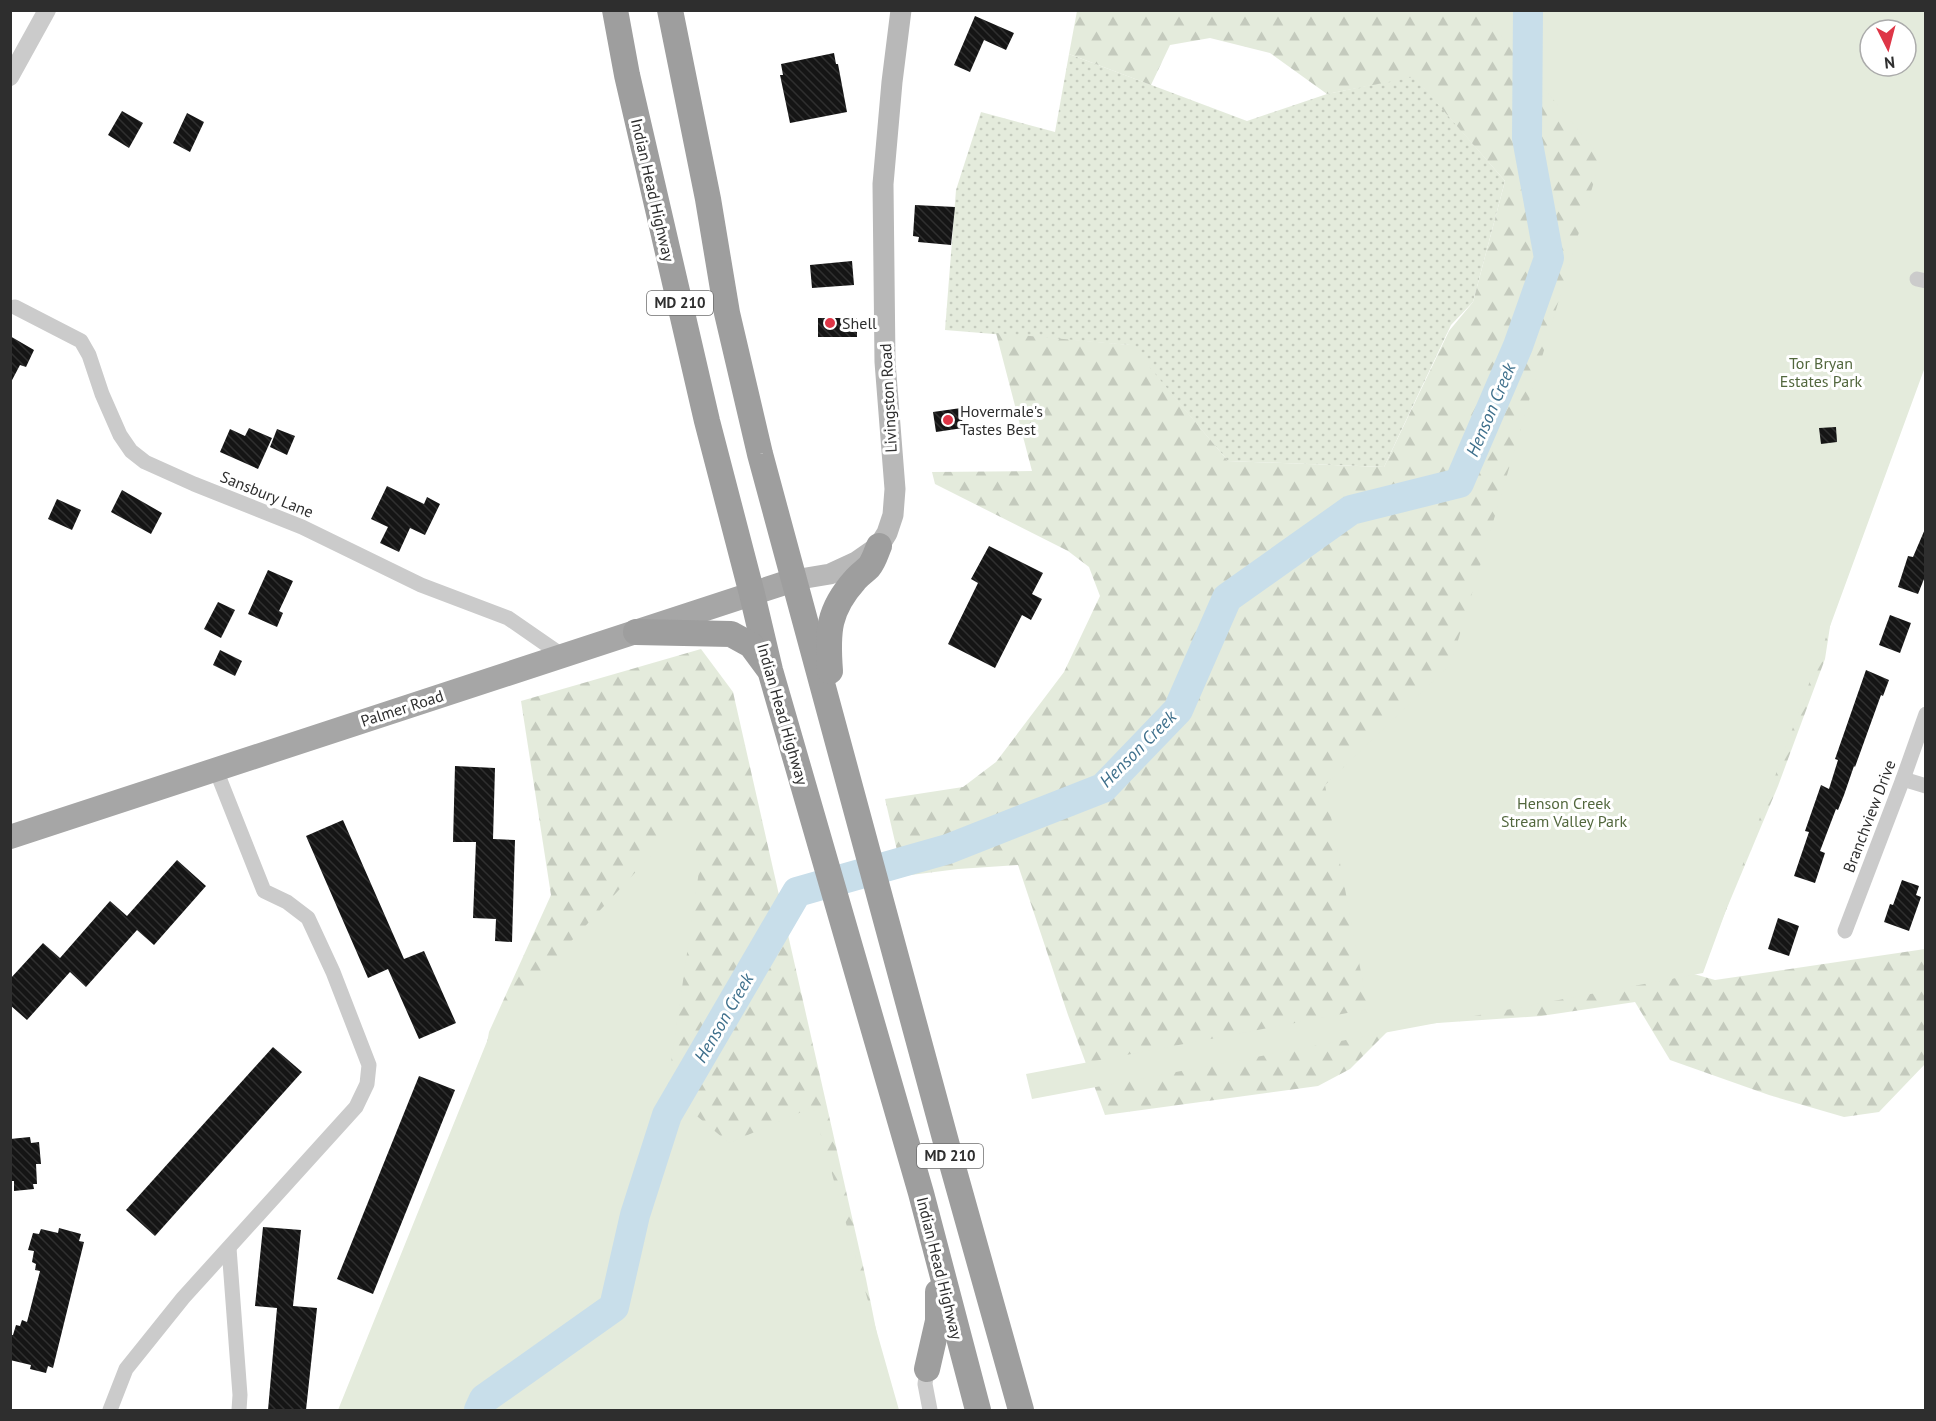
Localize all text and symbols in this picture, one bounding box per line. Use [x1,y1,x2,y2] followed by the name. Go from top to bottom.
[1858,18,1918,78] north arrow
[1883,52,1896,73] text: N
[627,116,679,264] street label: Indian Head Highway
[647,291,713,315] road number: MD 210
[842,313,877,333] place label: Shell
[823,316,837,330] marker: Shell
[875,343,901,453] street label: Livingston Road
[1780,353,1863,391] park label: Tor Bryan Estates Park
[1461,359,1521,460] water label: Henson Creek
[960,401,1043,439] place label: Hovermale's Tastes Best
[941,413,955,427] marker: Hovermale's Tastes Best
[218,466,316,522] street label: Sansbury Lane
[753,641,813,788] street label: Indian Head Highway
[358,685,446,731] street label: Palmer Road
[1094,705,1182,792] water label: Henson Creek
[1838,757,1900,875] street label: Branchview Drive
[1501,793,1627,831] park label: Henson Creek Stream Valley Park
[689,968,759,1067] water label: Henson Creek
[917,1144,983,1168] road number: MD 210
[913,1195,968,1342] street label: Indian Head Highway

